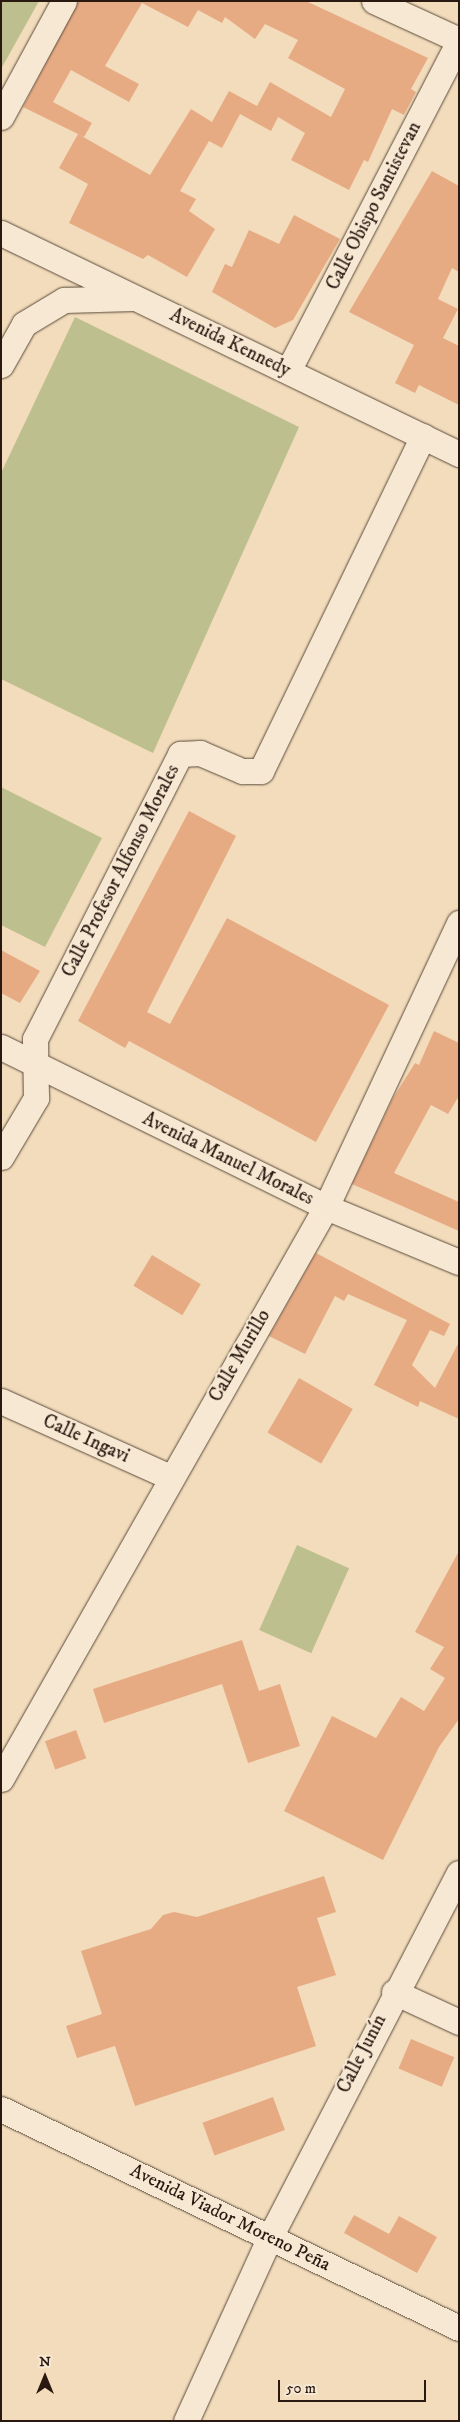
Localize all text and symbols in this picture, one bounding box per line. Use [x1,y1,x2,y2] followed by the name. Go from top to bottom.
[322,118,426,294] street label: Calle Obispo Santistevan
[166,304,294,382] street label: Avenida Kennedy
[57,761,185,981] street label: Calle Profesor Alfonso Morales
[139,1108,317,1210] street label: Avenida Manuel Morales
[204,1306,276,1406] street label: Calle Murillo
[39,1410,133,1468] street label: Calle Ingavi
[333,2011,391,2097] street label: Calle Junín
[126,2160,334,2276] street label: Avenida Viador Moreno Peña
[20,2352,70,2402] north arrow
[39,2353,51,2371] text: N
[280,2370,428,2402] scale bar
[286,2379,316,2398] text: 50 m

